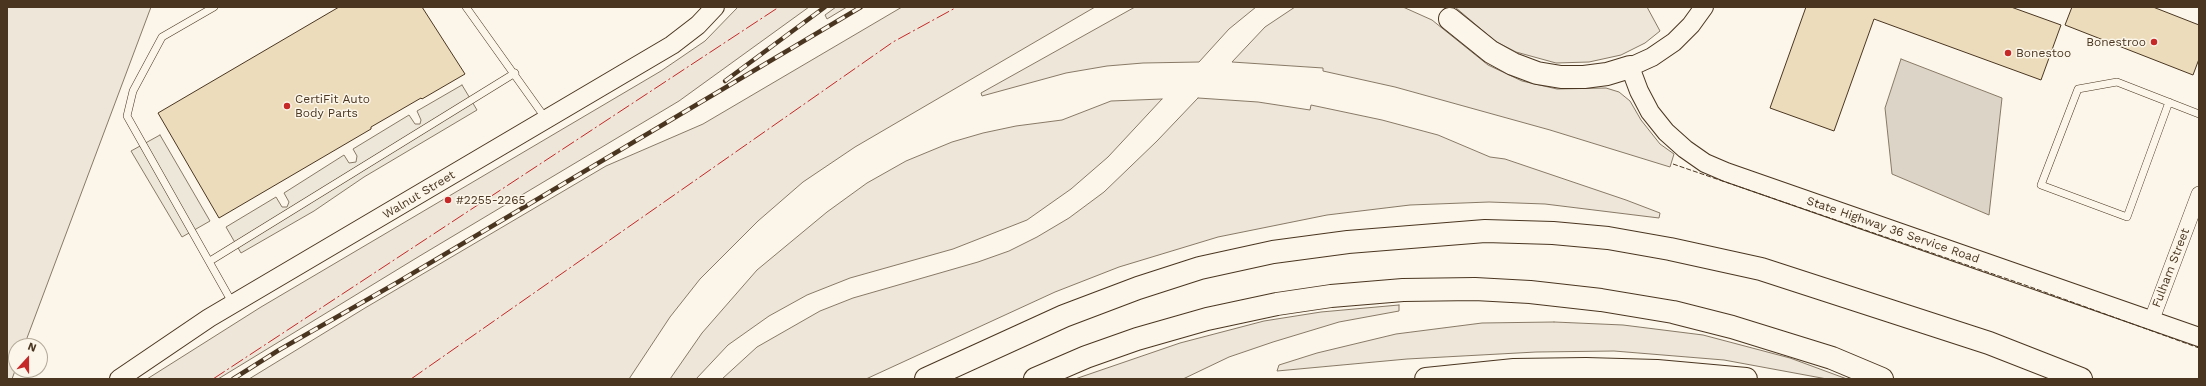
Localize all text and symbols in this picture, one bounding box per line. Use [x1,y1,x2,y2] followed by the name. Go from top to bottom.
[2086,35,2146,49] place label: Bonestroo
[2149,37,2159,47] marker: Bonestroo
[2016,46,2071,60] place label: Bonestoo
[2003,48,2013,58] marker: Bonestoo
[295,92,370,120] place label: CertiFit Auto Body Parts
[282,101,292,111] marker: CertiFit Auto Body Parts
[380,168,458,222] street label: Walnut Street
[456,193,526,207] place label: #2255-2265
[1805,194,1981,266] street label: State Highway 36 Service Road
[443,195,453,205] marker: #2255-2265
[2149,226,2193,310] street label: Fulham Street
[8,338,48,378] north arrow
[26,340,38,355] text: N

